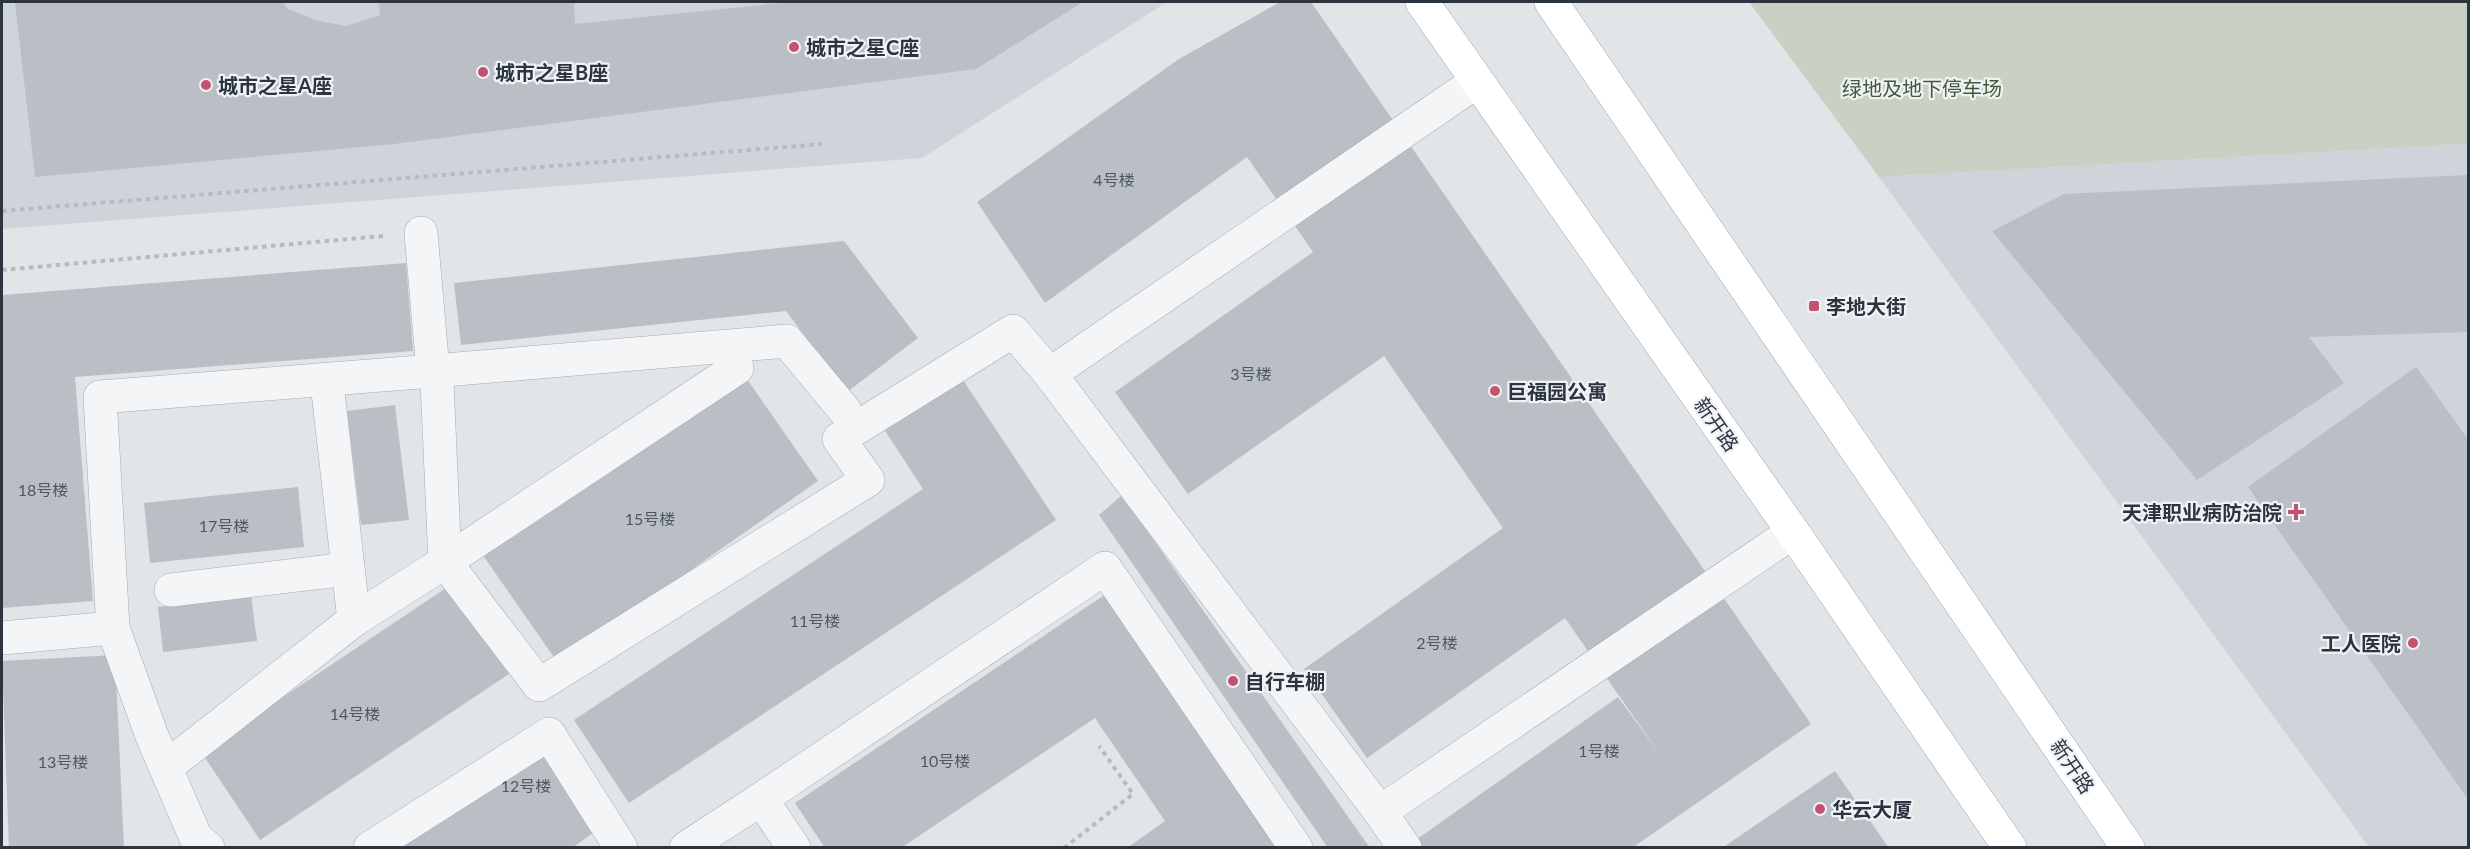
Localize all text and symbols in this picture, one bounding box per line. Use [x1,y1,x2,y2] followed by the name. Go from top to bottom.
[806,35,919,59] place label: 城市之星C座
[787,40,801,54] marker: 城市之星C座
[495,60,608,84] place label: 城市之星B座
[476,65,490,79] marker: 城市之星B座
[218,73,332,97] place label: 城市之星A座
[1842,76,2002,100] park label: 绿地及地下停车场
[199,78,213,92] marker: 城市之星A座
[1093,170,1135,189] house number: 4号楼
[1826,294,1906,318] place label: 李地大街
[1807,299,1821,313] marker: 李地大街
[1230,364,1272,383] house number: 3号楼
[1507,379,1607,403] place label: 巨福园公寓
[1488,384,1502,398] marker: 巨福园公寓
[1690,393,1744,455] street label: 新开路
[18,480,68,499] house number: 18号楼
[2122,500,2282,524] place label: 天津职业病防治院
[2287,503,2305,521] marker: 天津职业病防治院
[625,509,675,528] house number: 15号楼
[199,516,249,535] house number: 17号楼
[790,611,840,630] house number: 11号楼
[2321,631,2401,655] place label: 工人医院
[1416,633,1458,652] house number: 2号楼
[2406,636,2420,650] marker: 工人医院
[1245,669,1325,693] place label: 自行车棚
[1226,674,1240,688] marker: 自行车棚
[330,704,380,723] house number: 14号楼
[2046,734,2100,798] street label: 新开路
[1578,741,1620,760] house number: 1号楼
[920,751,970,770] house number: 10号楼
[38,752,88,771] house number: 13号楼
[501,776,551,795] house number: 12号楼
[1832,797,1912,821] place label: 华云大厦
[1813,802,1827,816] marker: 华云大厦

